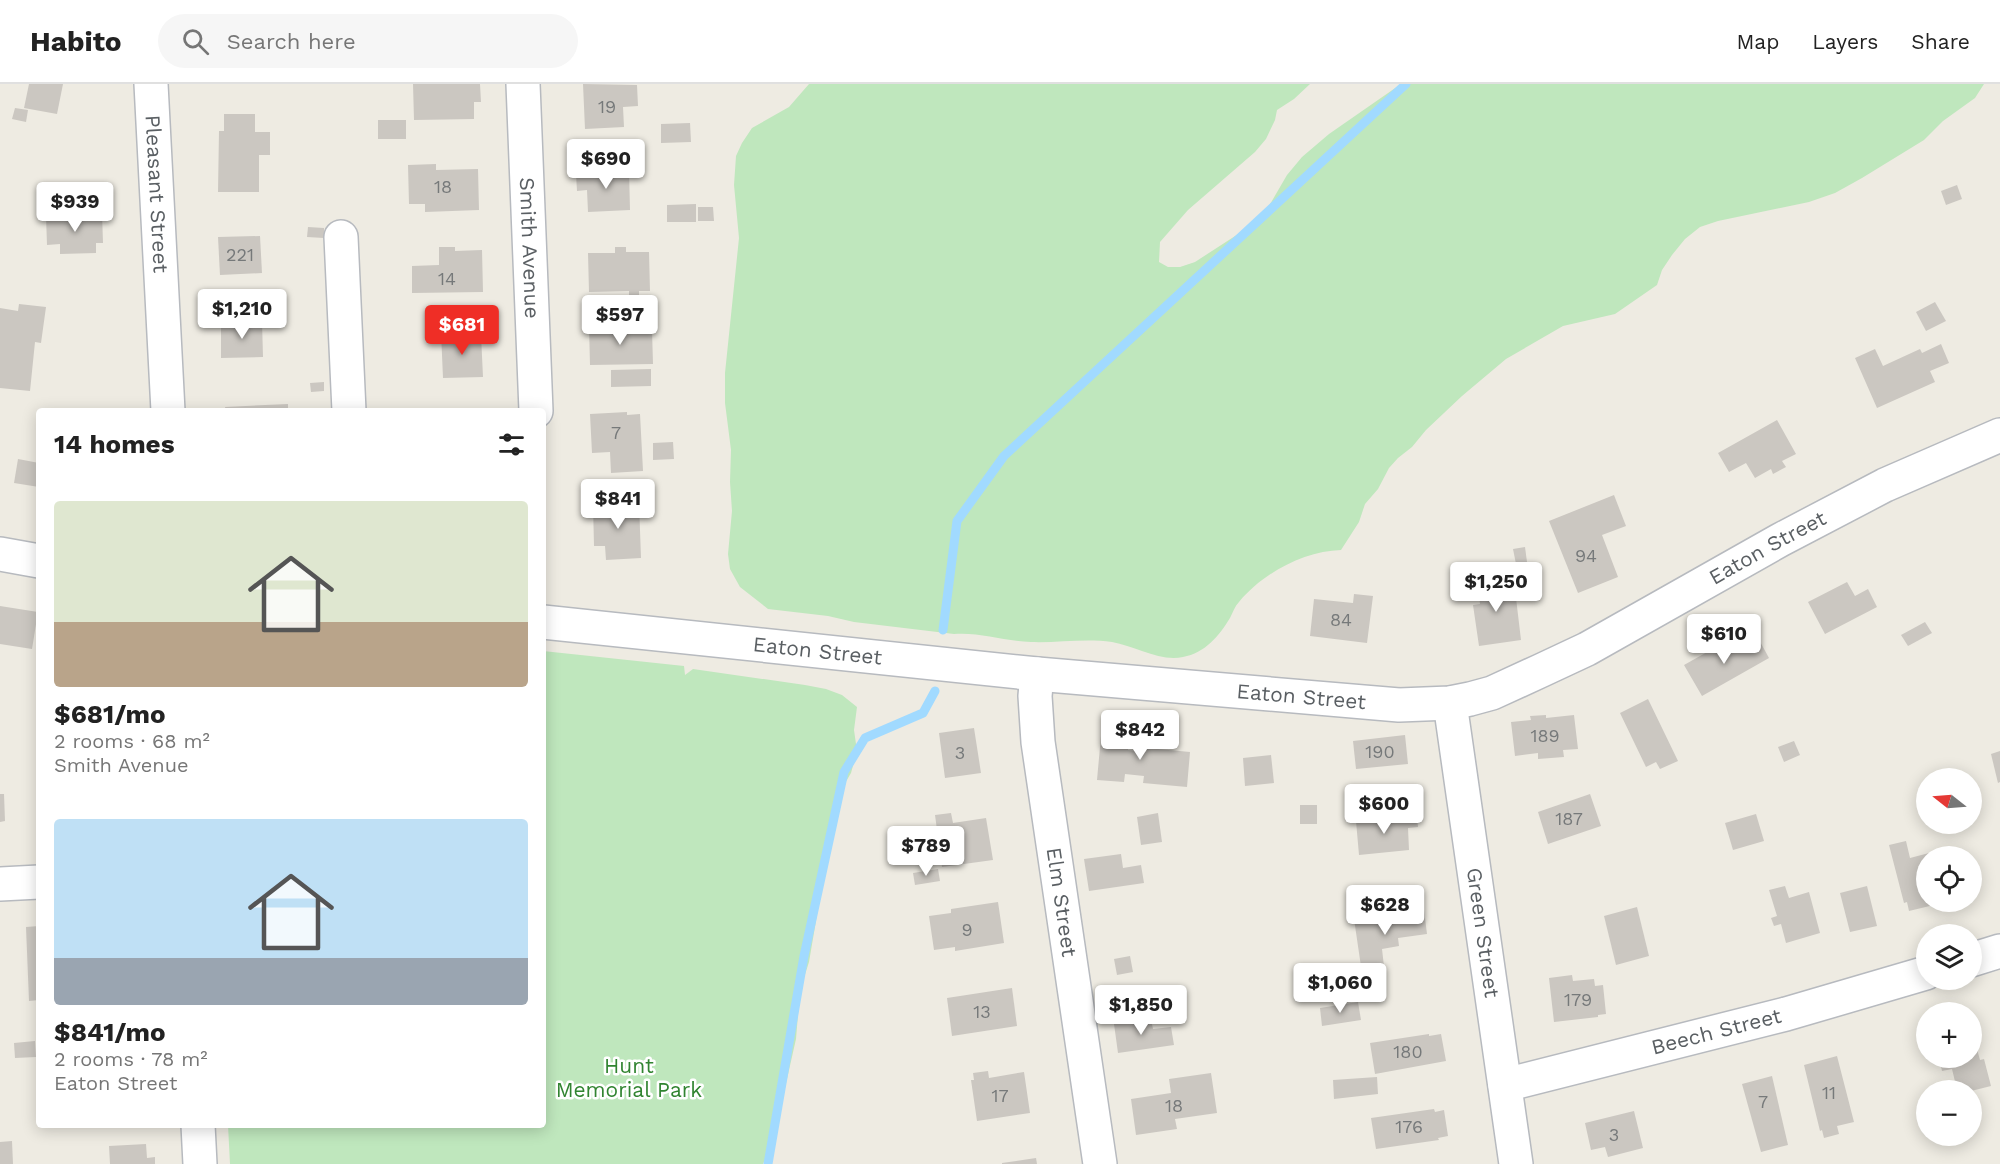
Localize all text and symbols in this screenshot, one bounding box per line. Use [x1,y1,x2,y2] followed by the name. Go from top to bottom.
[158,14,578,68] search box
[30,25,122,58] text: Habito
[179,25,212,58] icon: search
[227,29,356,54] text: Search here
[1736,29,1779,54] text: Map
[1812,29,1878,54] text: Layers
[1911,29,1970,54] text: Share
[598,96,616,117] house number: 19
[141,114,174,274] street label: Pleasant Street
[570,139,642,190] pin: $690
[581,146,631,170] text: $690
[434,176,452,197] house number: 18
[515,177,545,319] street label: Smith Avenue
[39,182,111,233] pin: $939
[50,189,100,213] text: $939
[226,244,254,265] house number: 221
[438,268,456,289] house number: 14
[193,289,291,340] pin: $1,210
[584,295,656,346] pin: $597
[212,296,272,320] text: $1,210
[596,302,644,326] text: $597
[426,305,498,356] pin: $681
[439,312,485,336] text: $681
[611,422,621,443] house number: 7
[495,428,528,461] icon: filters
[54,429,175,459] text: 14 homes
[582,479,654,530] pin: $841
[595,486,641,510] text: $841
[1704,505,1830,590] street label: Eaton Street
[237,540,345,648] icon: home
[1575,545,1597,566] house number: 94
[1447,562,1545,613] pin: $1,250
[1464,569,1528,593] text: $1,250
[1330,609,1352,630] house number: 84
[1688,614,1760,665] pin: $610
[1701,621,1747,645] text: $610
[752,631,884,670] street label: Eaton Street
[1236,678,1367,714] street label: Eaton Street
[54,699,166,729] text: $681/mo
[1104,710,1176,761] pin: $842
[1115,717,1165,741] text: $842
[1530,725,1560,746] house number: 189
[54,729,210,753] text: 2 rooms · 68 m²
[1365,741,1395,762] house number: 190
[955,742,965,763] house number: 3
[54,753,189,777] text: Smith Avenue
[1916,768,1982,834] north arrow
[1916,768,1982,1146] map controls
[1348,784,1420,835] pin: $600
[1359,791,1409,815] text: $600
[1555,808,1583,829] house number: 187
[890,826,962,877] pin: $789
[901,833,951,857] text: $789
[1042,846,1082,959] street label: Elm Street
[1916,846,1982,912] button: locate
[237,858,345,966] icon: home
[1462,866,1505,999] street label: Green Street
[1349,885,1421,936] pin: $628
[1360,892,1410,916] text: $628
[961,919,973,940] house number: 9
[1916,924,1982,990] button: layers
[1291,963,1389,1014] pin: $1,060
[1307,970,1373,994] text: $1,060
[1092,985,1190,1036] pin: $1,850
[1564,989,1592,1010] house number: 179
[1109,992,1173,1016] text: $1,850
[973,1001,991,1022] house number: 13
[1916,1002,1982,1068] button: +
[1649,1003,1784,1060] street label: Beech Street
[54,1017,166,1047] text: $841/mo
[1393,1041,1423,1062] house number: 180
[54,1047,208,1071] text: 2 rooms · 78 m²
[556,1053,702,1102] park label: Hunt Memorial Park
[54,1071,177,1095] text: Eaton Street
[1916,1080,1982,1146] button: −
[1822,1082,1836,1103] house number: 11
[991,1085,1009,1106] house number: 17
[1758,1091,1768,1112] house number: 7
[1165,1095,1183,1116] house number: 18
[1395,1116,1423,1137] house number: 176
[1609,1124,1619,1145] house number: 3

